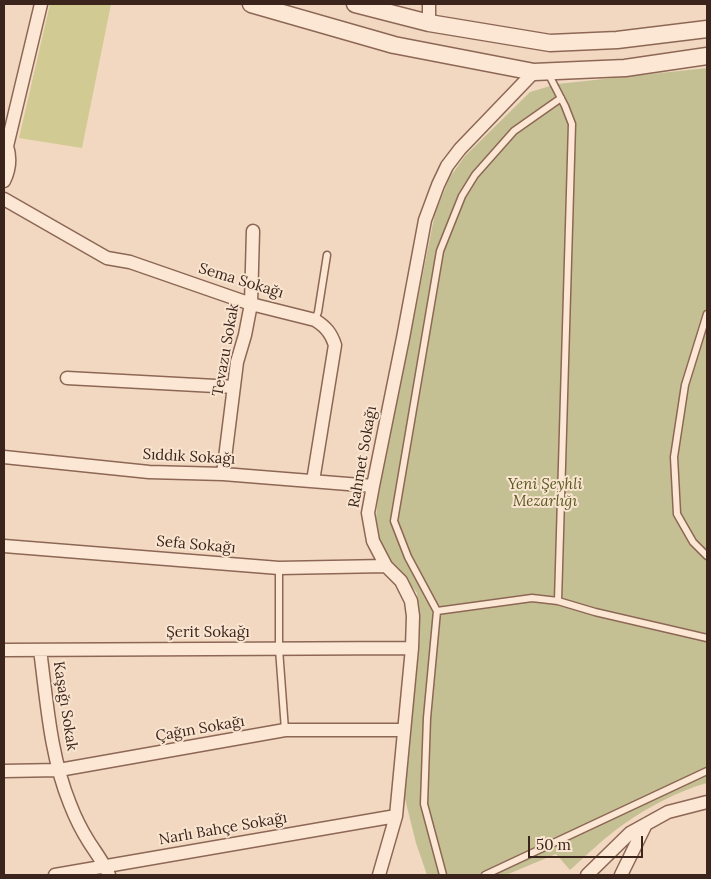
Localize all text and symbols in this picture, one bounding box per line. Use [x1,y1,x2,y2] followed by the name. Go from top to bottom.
[196,260,286,302] street label: Sema Sokağı
[209,302,243,398] street label: Tevazu Sokak
[345,405,381,509] street label: Rahmet Sokağı
[142,446,236,468] street label: Sıddık Sokağı
[508,476,582,511] park label: Yeni Şeyhli Mezarlığı
[156,533,236,557] street label: Sefa Sokağı
[166,624,250,642] street label: Şerit Sokağı
[49,660,81,752] street label: Kaşağı Sokak
[154,712,246,746] street label: Çağın Sokağı
[158,809,288,849] street label: Narlı Bahçe Sokağı
[531,826,646,858] scale bar
[536,835,571,854] text: 50 m

